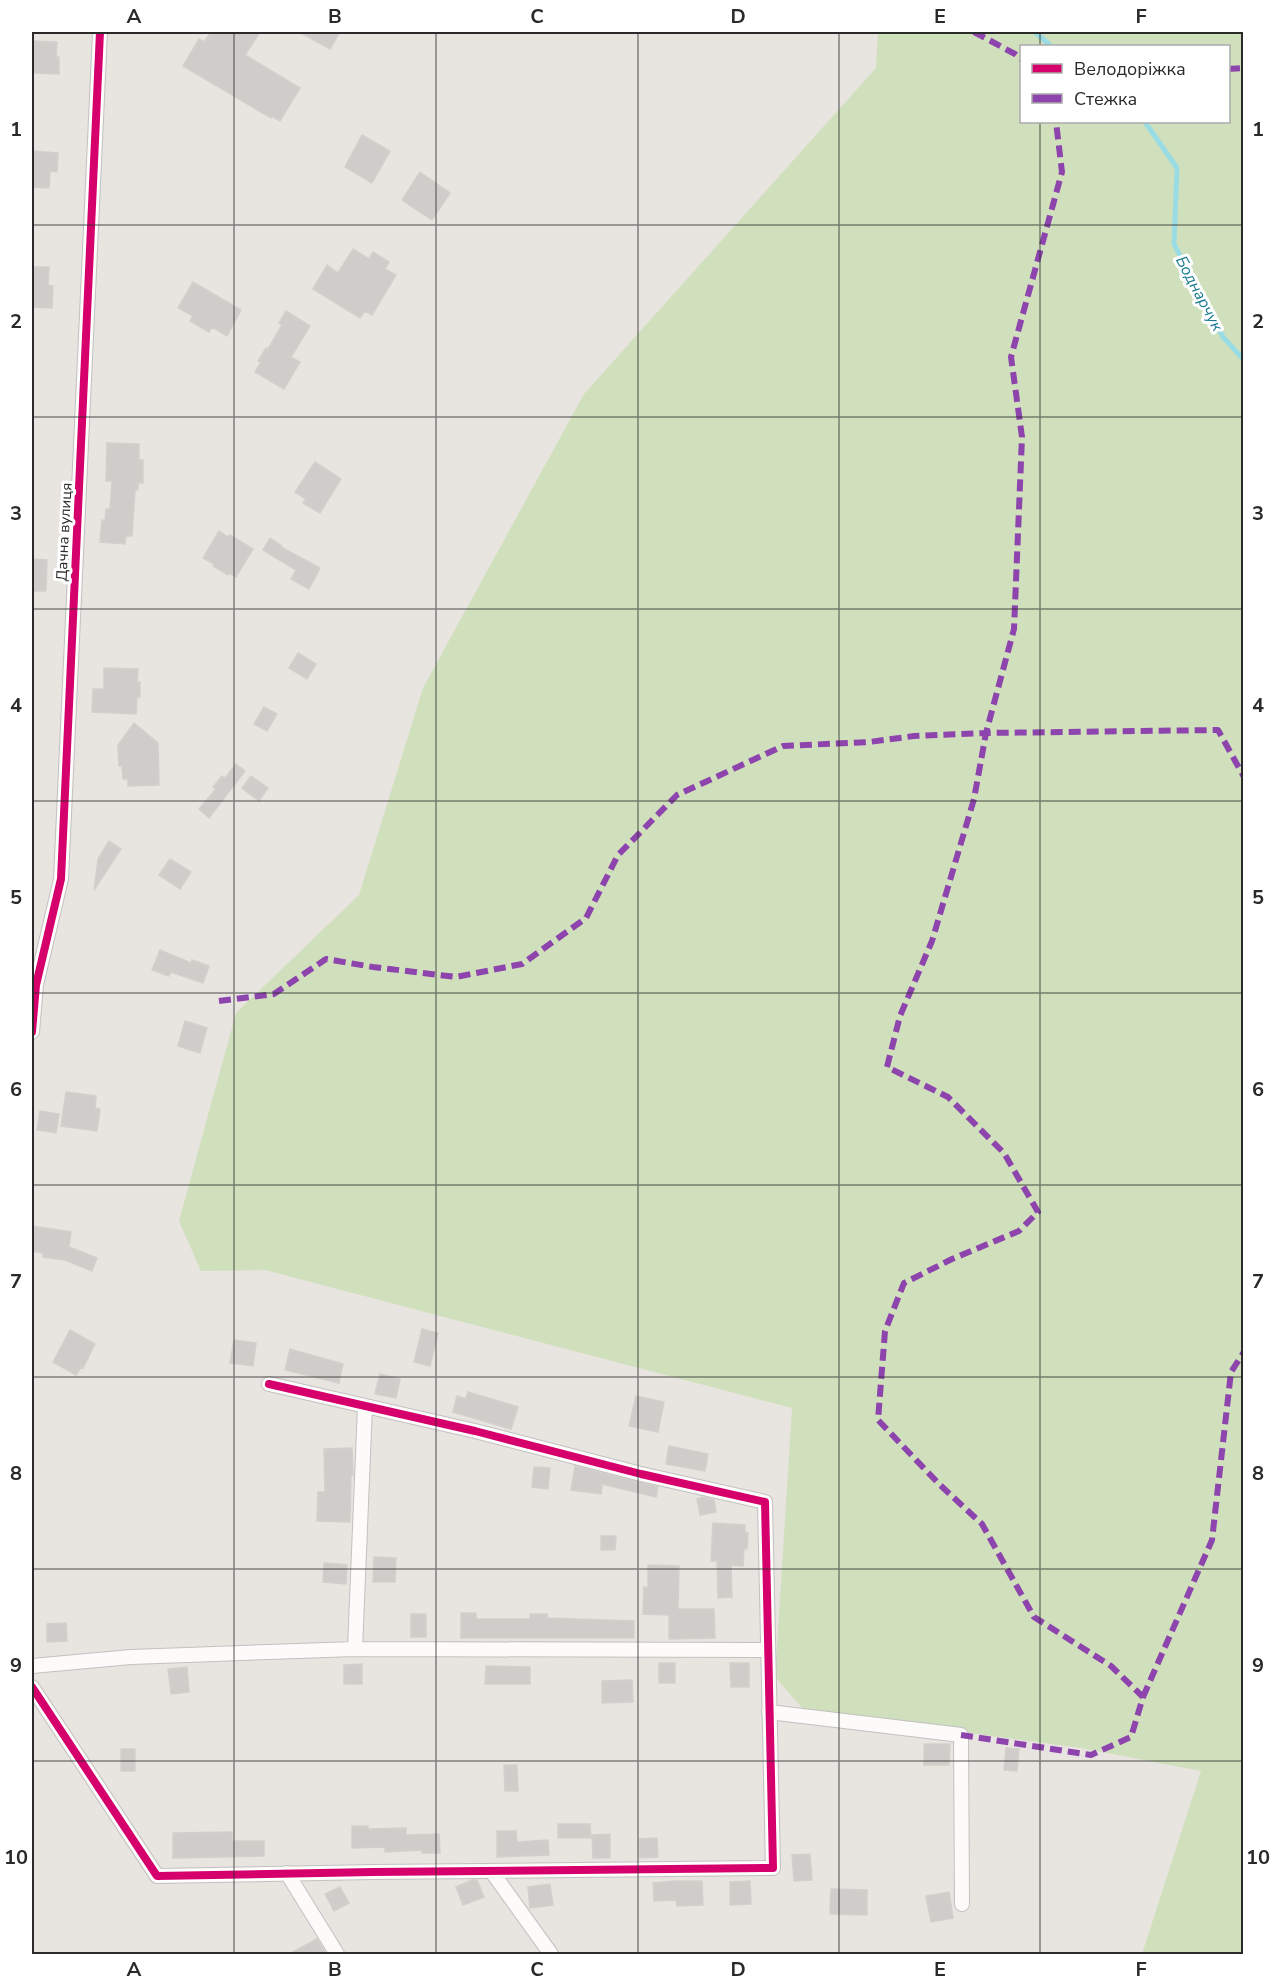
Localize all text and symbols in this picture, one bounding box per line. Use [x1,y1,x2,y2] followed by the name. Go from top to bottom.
[127,3,142,30] text: A
[328,3,342,30] text: B
[530,3,544,30] text: C
[730,3,746,30] text: D
[934,3,946,30] text: E
[1135,3,1147,30] text: F
[1020,45,1230,123] legend
[1074,57,1186,81] text: Велодоріжка
[1074,87,1137,111] text: Стежка
[10,116,22,143] text: 1
[1252,116,1264,143] text: 1
[1170,252,1228,335] water label: Боднарчук
[10,308,22,335] text: 2
[1252,308,1264,335] text: 2
[51,482,77,582] street label: Дачна вулиця
[10,500,22,527] text: 3
[1252,500,1264,527] text: 3
[10,692,22,719] text: 4
[1252,692,1264,719] text: 4
[10,884,22,911] text: 5
[1252,884,1264,911] text: 5
[10,1076,22,1103] text: 6
[1252,1076,1264,1103] text: 6
[10,1268,22,1295] text: 7
[1252,1268,1264,1295] text: 7
[10,1460,22,1487] text: 8
[1252,1460,1264,1487] text: 8
[10,1652,22,1679] text: 9
[1252,1652,1264,1679] text: 9
[4,1844,28,1871] text: 10
[1246,1844,1270,1871] text: 10
[127,1956,142,1983] text: A
[328,1956,342,1983] text: B
[530,1956,544,1983] text: C
[730,1956,746,1983] text: D
[934,1956,946,1983] text: E
[1135,1956,1147,1983] text: F

